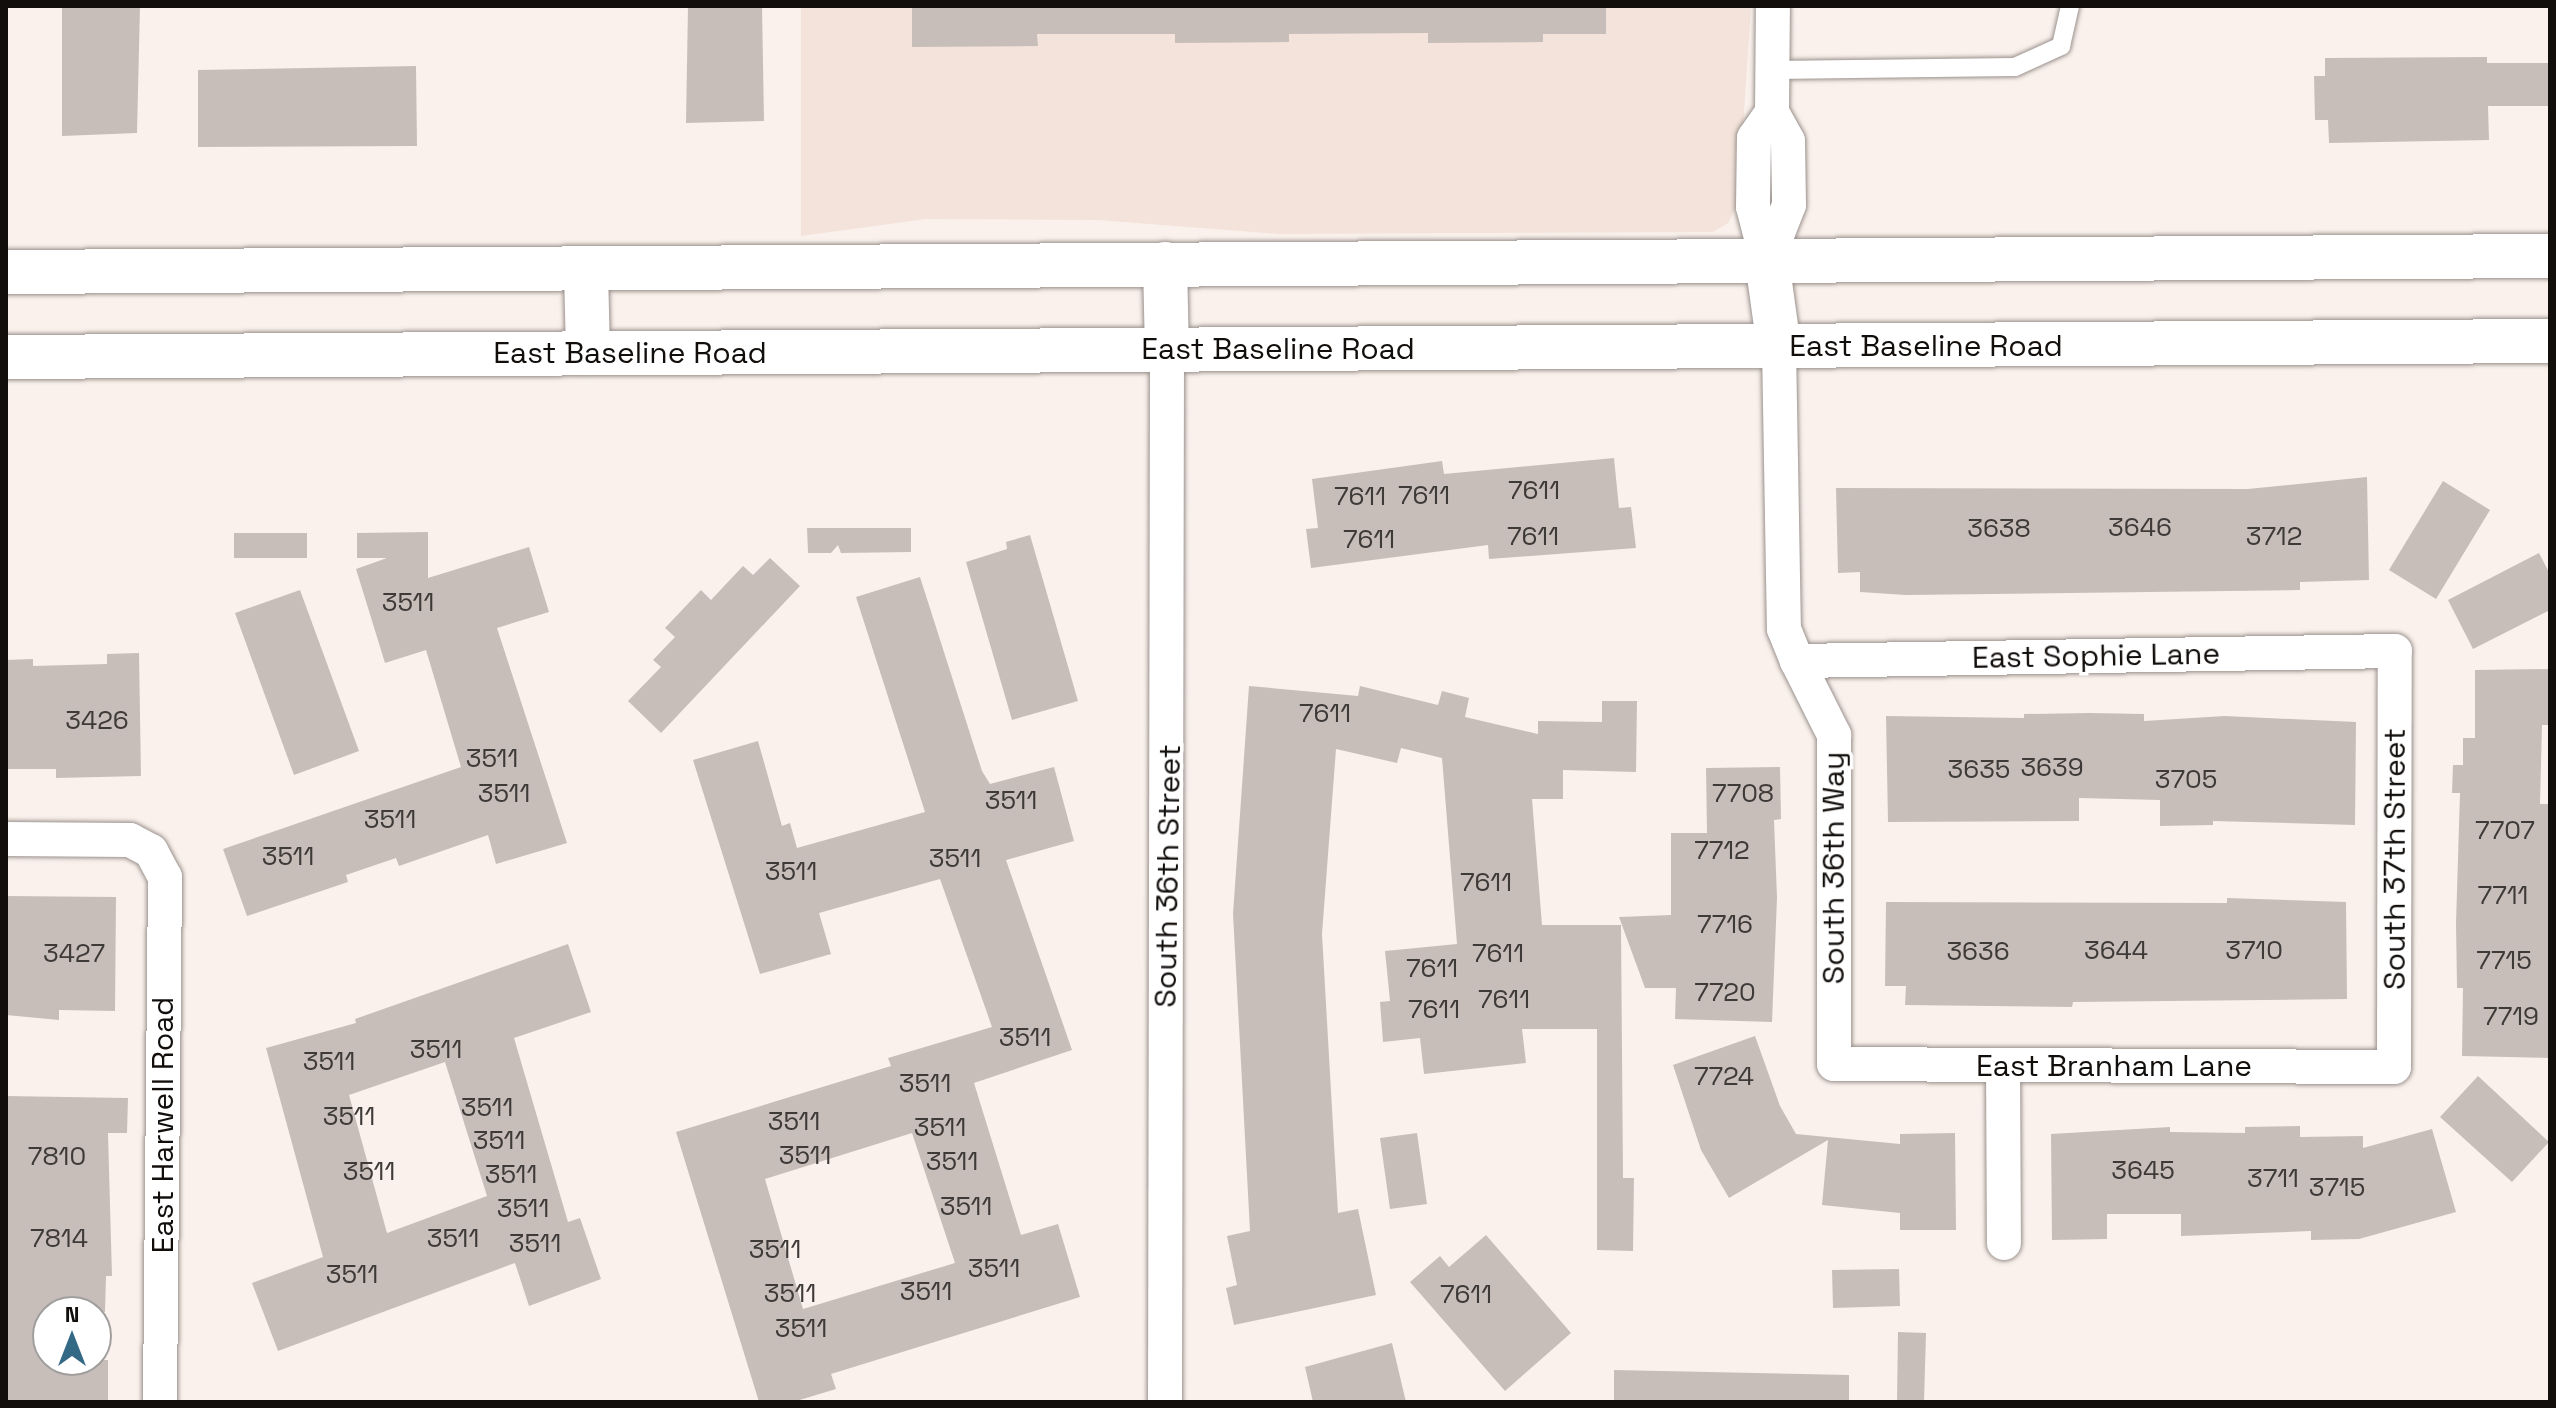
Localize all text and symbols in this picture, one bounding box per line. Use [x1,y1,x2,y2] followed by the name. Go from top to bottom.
[1789,328,2063,364] street label: East Baseline Road
[1141,331,1415,367] street label: East Baseline Road
[493,335,767,371] street label: East Baseline Road
[1508,475,1560,507] house number: 7611
[1398,480,1450,512] house number: 7611
[1334,481,1386,513] house number: 7611
[2108,512,2172,544] house number: 3646
[1967,513,2031,545] house number: 3638
[1507,521,1559,553] house number: 7611
[2246,521,2302,553] house number: 3712
[1343,524,1395,556] house number: 7611
[382,587,434,619] house number: 3511
[1972,636,2220,676] street label: East Sophie Lane
[1299,698,1351,730] house number: 7611
[65,705,129,737] house number: 3426
[2377,728,2413,990] street label: South 37th Street
[466,743,518,775] house number: 3511
[1148,744,1188,1008] street label: South 36th Street
[1816,752,1852,984] street label: South 36th Way
[2020,752,2084,784] house number: 3639
[1948,754,2010,786] house number: 3635
[2155,764,2217,796] house number: 3705
[478,778,530,810] house number: 3511
[1712,778,1774,810] house number: 7708
[985,785,1037,817] house number: 3511
[364,804,416,836] house number: 3511
[2475,815,2535,847] house number: 7707
[1694,835,1750,867] house number: 7712
[262,841,314,873] house number: 3511
[929,843,981,875] house number: 3511
[765,856,817,888] house number: 3511
[1460,867,1512,899] house number: 7611
[2478,880,2528,912] house number: 7711
[1697,909,1753,941] house number: 7716
[2084,935,2148,967] house number: 3644
[2225,935,2283,967] house number: 3710
[1946,936,2010,968] house number: 3636
[43,938,105,970] house number: 3427
[1472,938,1524,970] house number: 7611
[2476,945,2532,977] house number: 7715
[1406,953,1458,985] house number: 7611
[1694,977,1756,1009] house number: 7720
[1478,984,1530,1016] house number: 7611
[1408,994,1460,1026] house number: 7611
[145,997,181,1253] street label: East Harwell Road
[2483,1001,2539,1033] house number: 7719
[999,1022,1051,1054] house number: 3511
[410,1034,462,1066] house number: 3511
[303,1046,355,1078] house number: 3511
[1976,1048,2252,1084] street label: East Branham Lane
[1694,1061,1754,1093] house number: 7724
[899,1068,951,1100] house number: 3511
[461,1092,513,1124] house number: 3511
[323,1101,375,1133] house number: 3511
[768,1106,820,1138] house number: 3511
[914,1112,966,1144] house number: 3511
[473,1125,525,1157] house number: 3511
[779,1140,831,1172] house number: 3511
[28,1141,86,1173] house number: 7810
[926,1146,978,1178] house number: 3511
[2111,1155,2175,1187] house number: 3645
[343,1156,395,1188] house number: 3511
[485,1159,537,1191] house number: 3511
[2247,1163,2299,1195] house number: 3711
[2309,1172,2365,1204] house number: 3715
[940,1191,992,1223] house number: 3511
[497,1193,549,1225] house number: 3511
[30,1223,88,1255] house number: 7814
[427,1223,479,1255] house number: 3511
[509,1228,561,1260] house number: 3511
[749,1234,801,1266] house number: 3511
[968,1253,1020,1285] house number: 3511
[326,1259,378,1291] house number: 3511
[900,1276,952,1308] house number: 3511
[764,1278,816,1310] house number: 3511
[1440,1279,1492,1311] house number: 7611
[32,1296,112,1376] north arrow
[65,1300,79,1328] text: N
[775,1313,827,1345] house number: 3511

